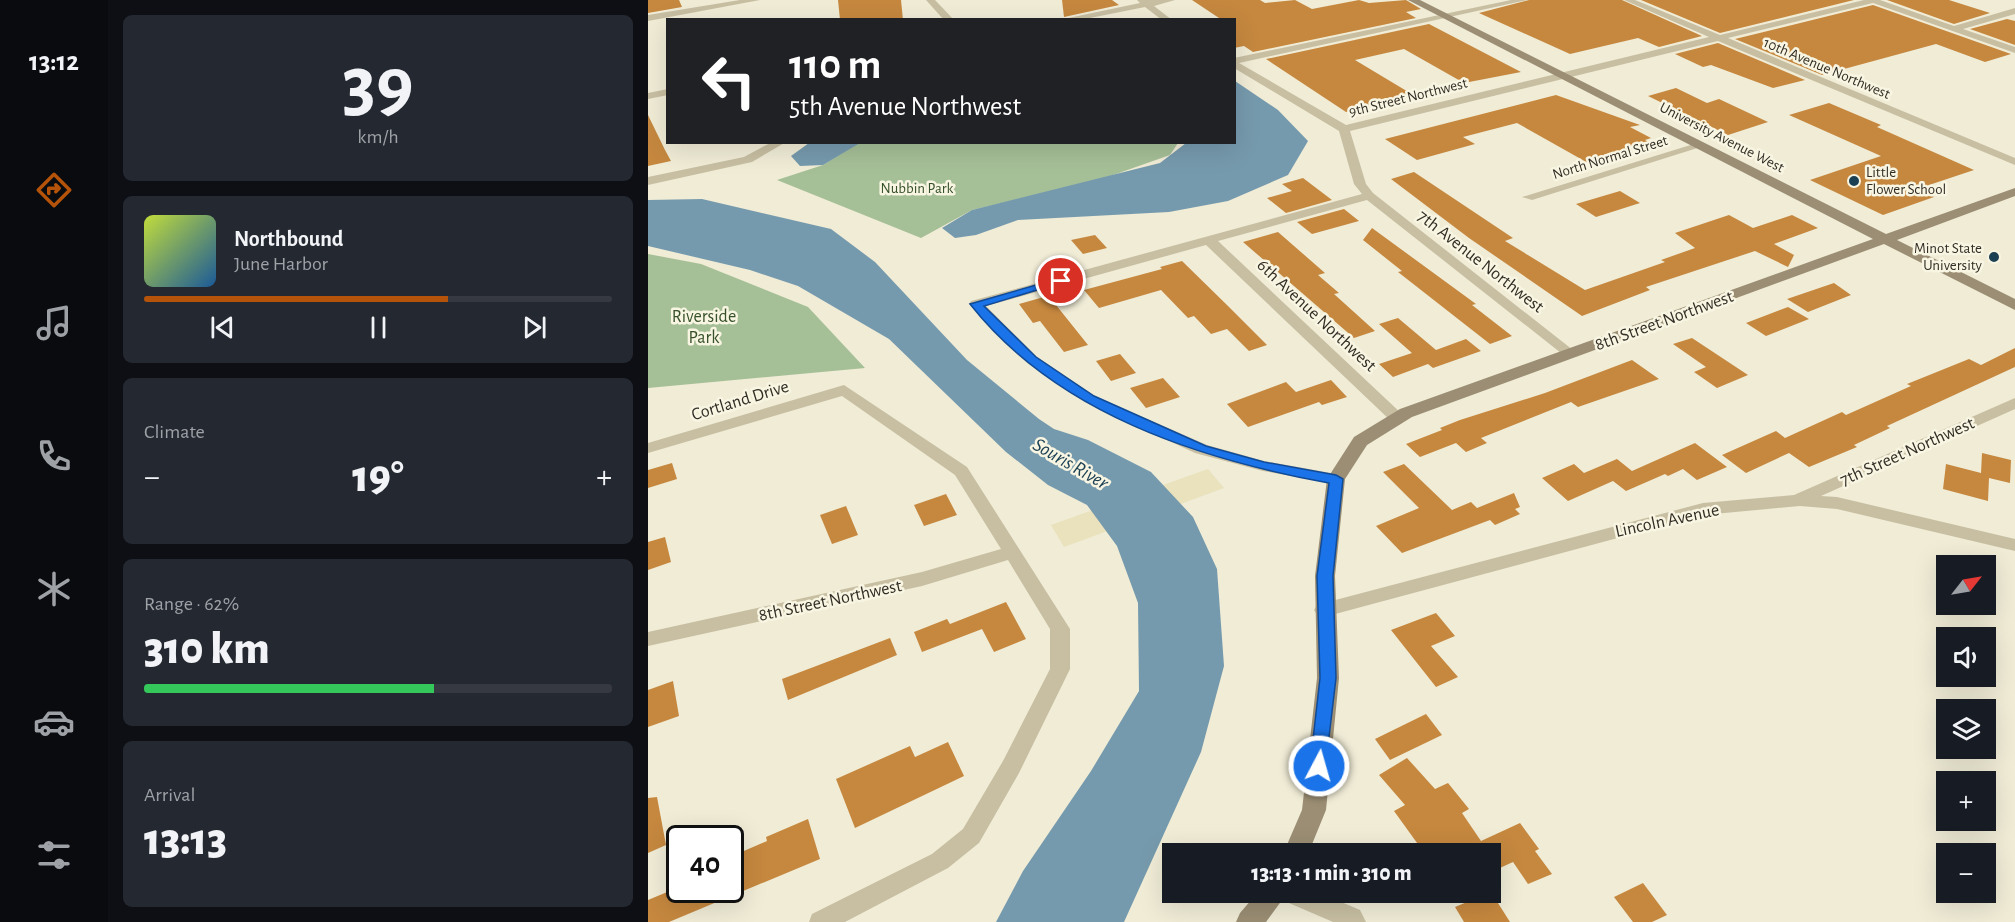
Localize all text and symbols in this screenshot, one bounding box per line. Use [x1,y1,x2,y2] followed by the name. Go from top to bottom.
[1761,35,1892,102] street label: 10th Avenue Northwest
[690,42,768,120] icon: left
[789,44,881,86] text: 110 m
[342,47,414,125] text: 39
[29,48,79,75] text: 13:12
[1347,75,1469,119] street label: 9th Street Northwest
[789,93,1021,120] text: 5th Avenue Northwest
[1657,100,1787,175] street label: University Avenue West
[357,127,399,147] text: km/h
[1551,133,1670,182] street label: North Normal Street
[1866,165,1946,197] place label: Little Flower School
[33,169,75,211] icon: directions
[1847,174,1861,188] marker: Little Flower School
[881,181,954,196] park label: Nubbin Park
[1414,207,1547,317] street label: 7th Avenue Northwest
[234,228,343,250] text: Northbound
[1914,241,1983,273] place label: Minot State University
[1987,250,2001,264] marker: Minot State University
[234,254,328,274] text: June Harbor
[1035,255,1086,306] pin
[1253,256,1380,376] street label: 6th Avenue Northwest
[1044,264,1077,297] icon: arrive
[1593,287,1736,354] street label: 8th Street Northwest
[33,302,75,344] icon: music
[672,308,736,347] park label: Riverside Park
[206,311,239,344] icon: previous
[362,311,395,344] icon: pause
[518,311,551,344] icon: next
[689,378,791,424] street label: Cortland Drive
[1838,414,1977,490] street label: 7th Street Northwest
[144,422,205,442] text: Climate
[1029,434,1112,494] water label: Souris River
[33,435,75,477] icon: phone
[352,455,404,500] text: 19°
[144,461,160,494] text: −
[596,461,612,494] text: +
[1613,501,1721,541] street label: Lincoln Avenue
[1936,555,1996,615] north arrow
[1936,555,1996,903] map controls
[33,568,75,610] icon: climate
[757,577,904,625] street label: 8th Street Northwest
[144,594,239,614] text: Range · 62%
[144,627,270,672] text: 310 km
[1936,627,1996,687] button: sound
[1936,699,1996,759] button: layers
[33,701,75,743] icon: car
[1287,734,1351,798] position arrow
[1936,771,1996,831] button: +
[144,785,195,805] text: Arrival
[144,818,227,863] text: 13:13
[666,825,744,903] speed limit sign: 40
[33,834,75,876] icon: filters
[1936,843,1996,903] button: −
[1251,862,1412,884] text: 13:13 · 1 min · 310 m

